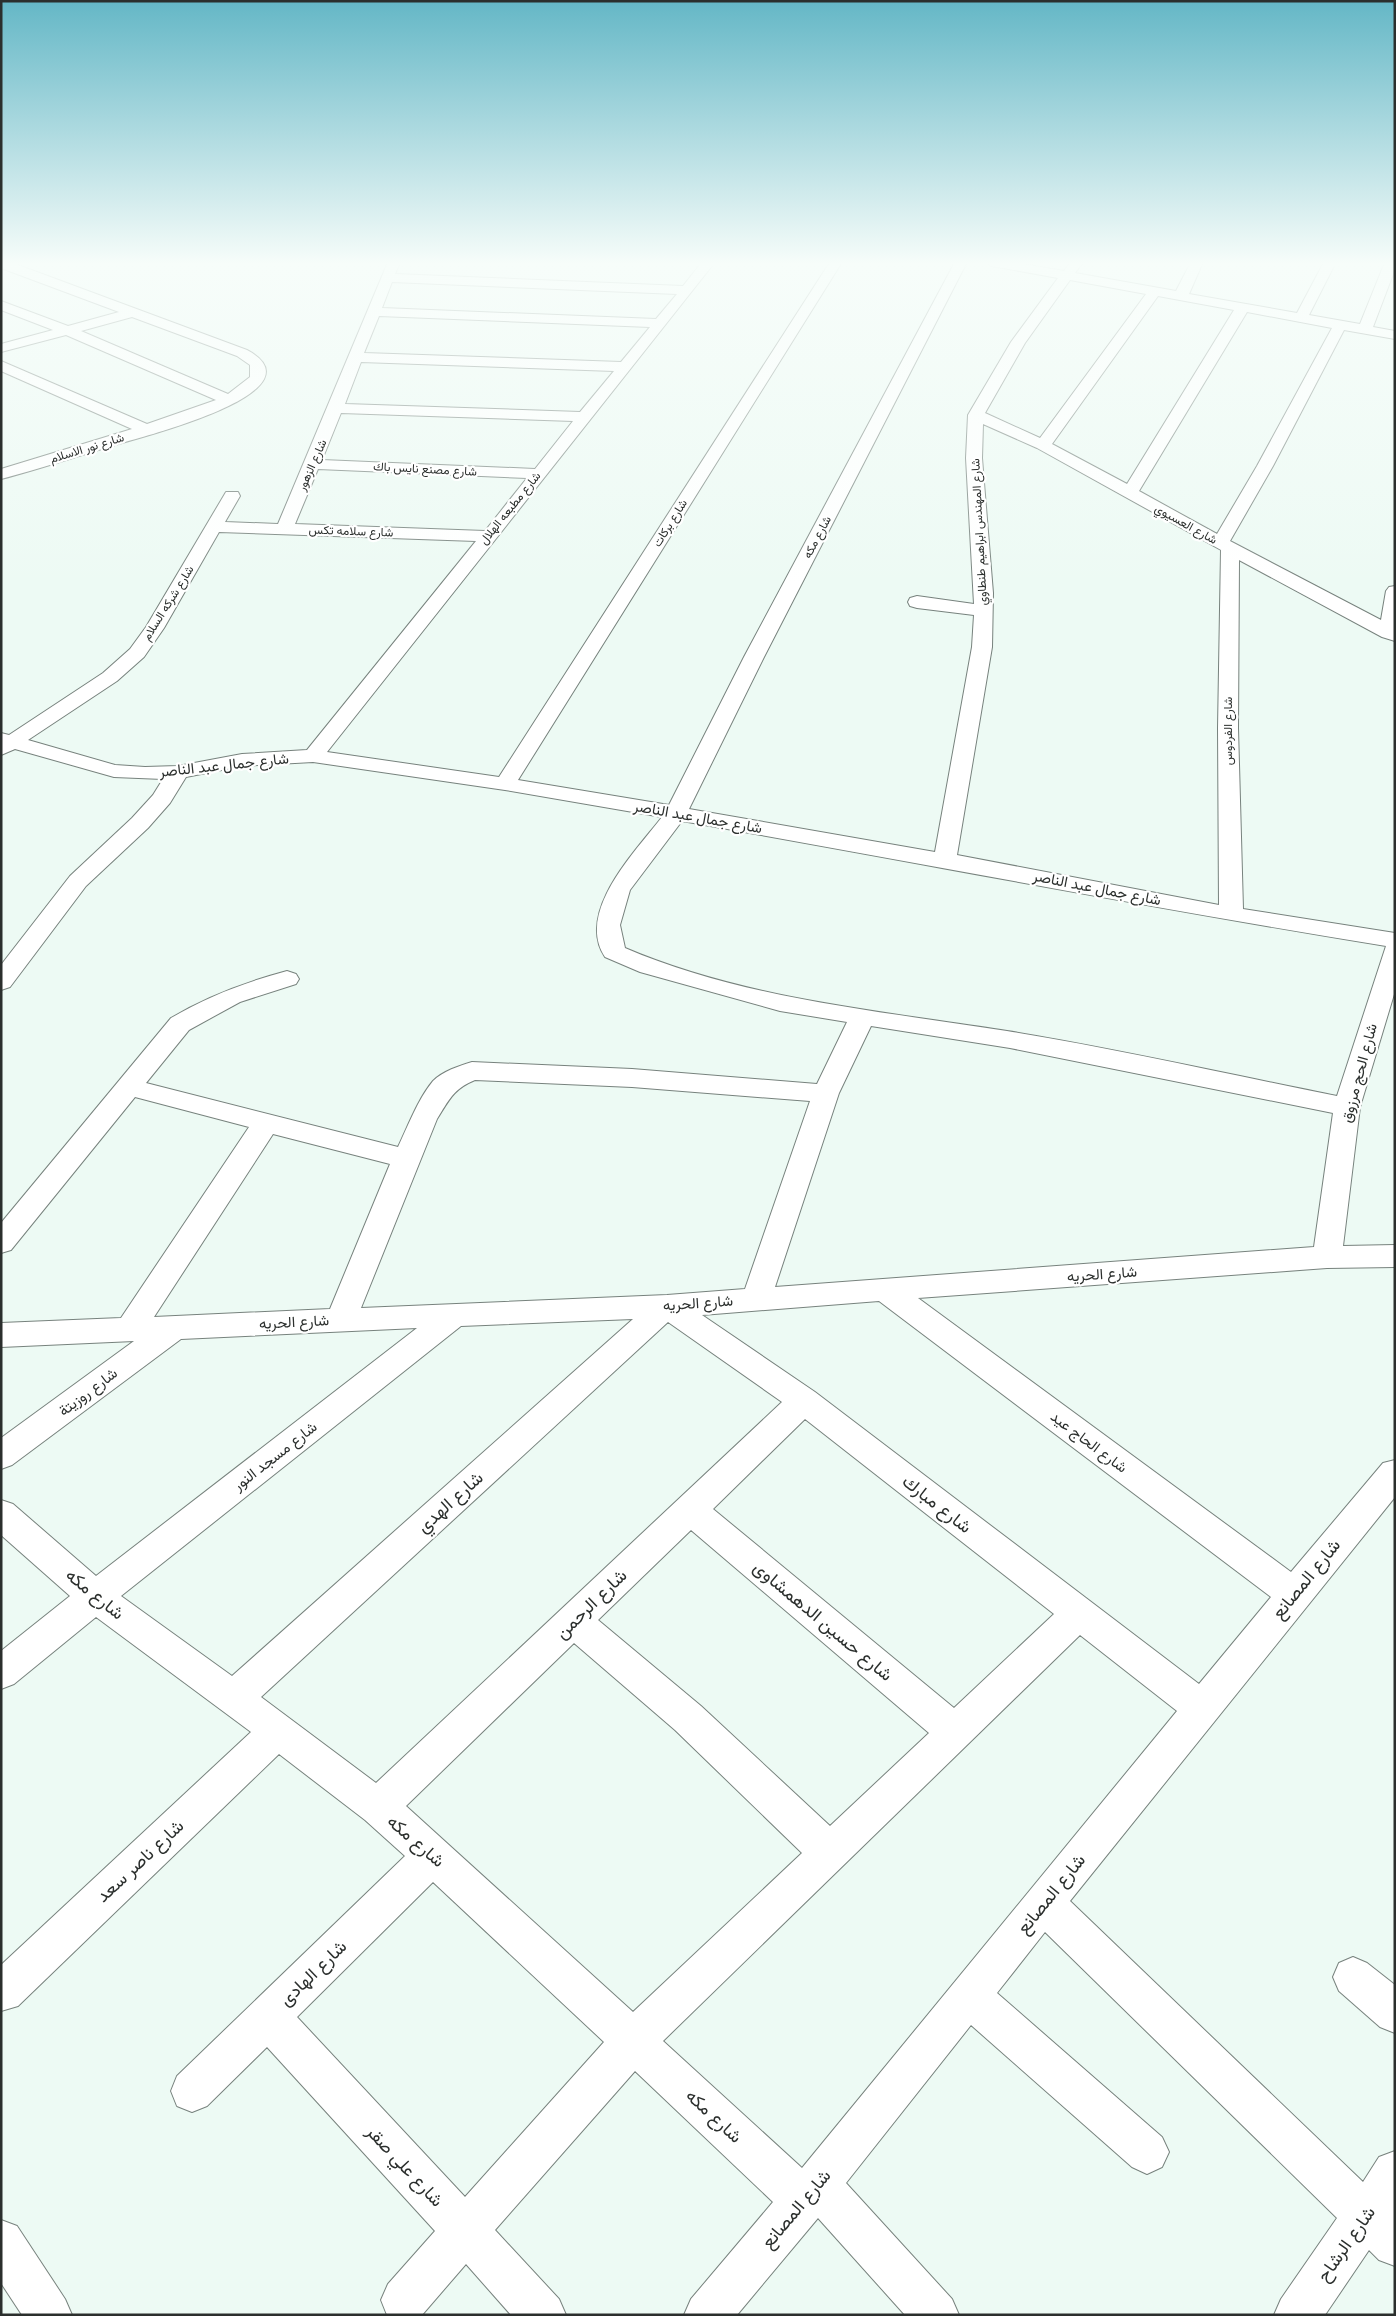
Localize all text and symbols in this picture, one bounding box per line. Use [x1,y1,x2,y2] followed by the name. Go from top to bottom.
[48,429,126,468] street label: شارع نور الاسلام
[293,437,331,495] street label: شارع الزهور
[373,458,477,481] street label: شارع مصنع نايس باك
[967,458,993,606] street label: شارع المهندس ابراهيم طنطاوي
[476,468,545,548] street label: شارع مطبعه الهلال
[649,496,692,550] street label: شارع بركات
[1151,500,1220,550] street label: شارع العسيوي
[799,513,836,562] street label: شارع مكه
[308,522,394,541] street label: شارع سلامه تكس
[139,562,198,644] street label: شارع شركه السلام
[1220,697,1237,765] street label: شارع الفردوس
[157,748,290,783] street label: شارع جمال عبد الناصر
[631,796,764,839] street label: شارع جمال عبد الناصر
[1030,866,1163,911] street label: شارع جمال عبد الناصر
[1336,1021,1383,1125] street label: شارع الحج مرزوق
[1066,1262,1138,1287] street label: شارع الحريه
[662,1291,734,1316] street label: شارع الحريه
[258,1310,330,1335] street label: شارع الحريه
[54,1363,122,1422] street label: شارع روزيتة
[1046,1407,1132,1478] street label: شارع الحاج عيد
[228,1417,322,1496] street label: شارع مسجد النور
[412,1466,490,1540] street label: شارع الهدي
[897,1469,977,1539] street label: شارع مبارك
[1266,1534,1346,1624] street label: شارع المصانع
[748,1555,898,1687] street label: شارع حسين الدهمشاوى
[61,1563,129,1625] street label: شارع مكه
[550,1564,632,1644] street label: شارع الرحمن
[382,1809,450,1873] street label: شارع مكه
[91,1814,189,1908] street label: شارع ناصر سعد
[1011,1849,1091,1939] street label: شارع المصانع
[274,1935,352,2011] street label: شارع الهادى
[681,2084,747,2148] street label: شارع مكه
[358,2119,449,2214] street label: شارع علي صقر
[756,2164,836,2254] street label: شارع المصانع
[1311,2202,1381,2286] street label: شارع الرشاح

